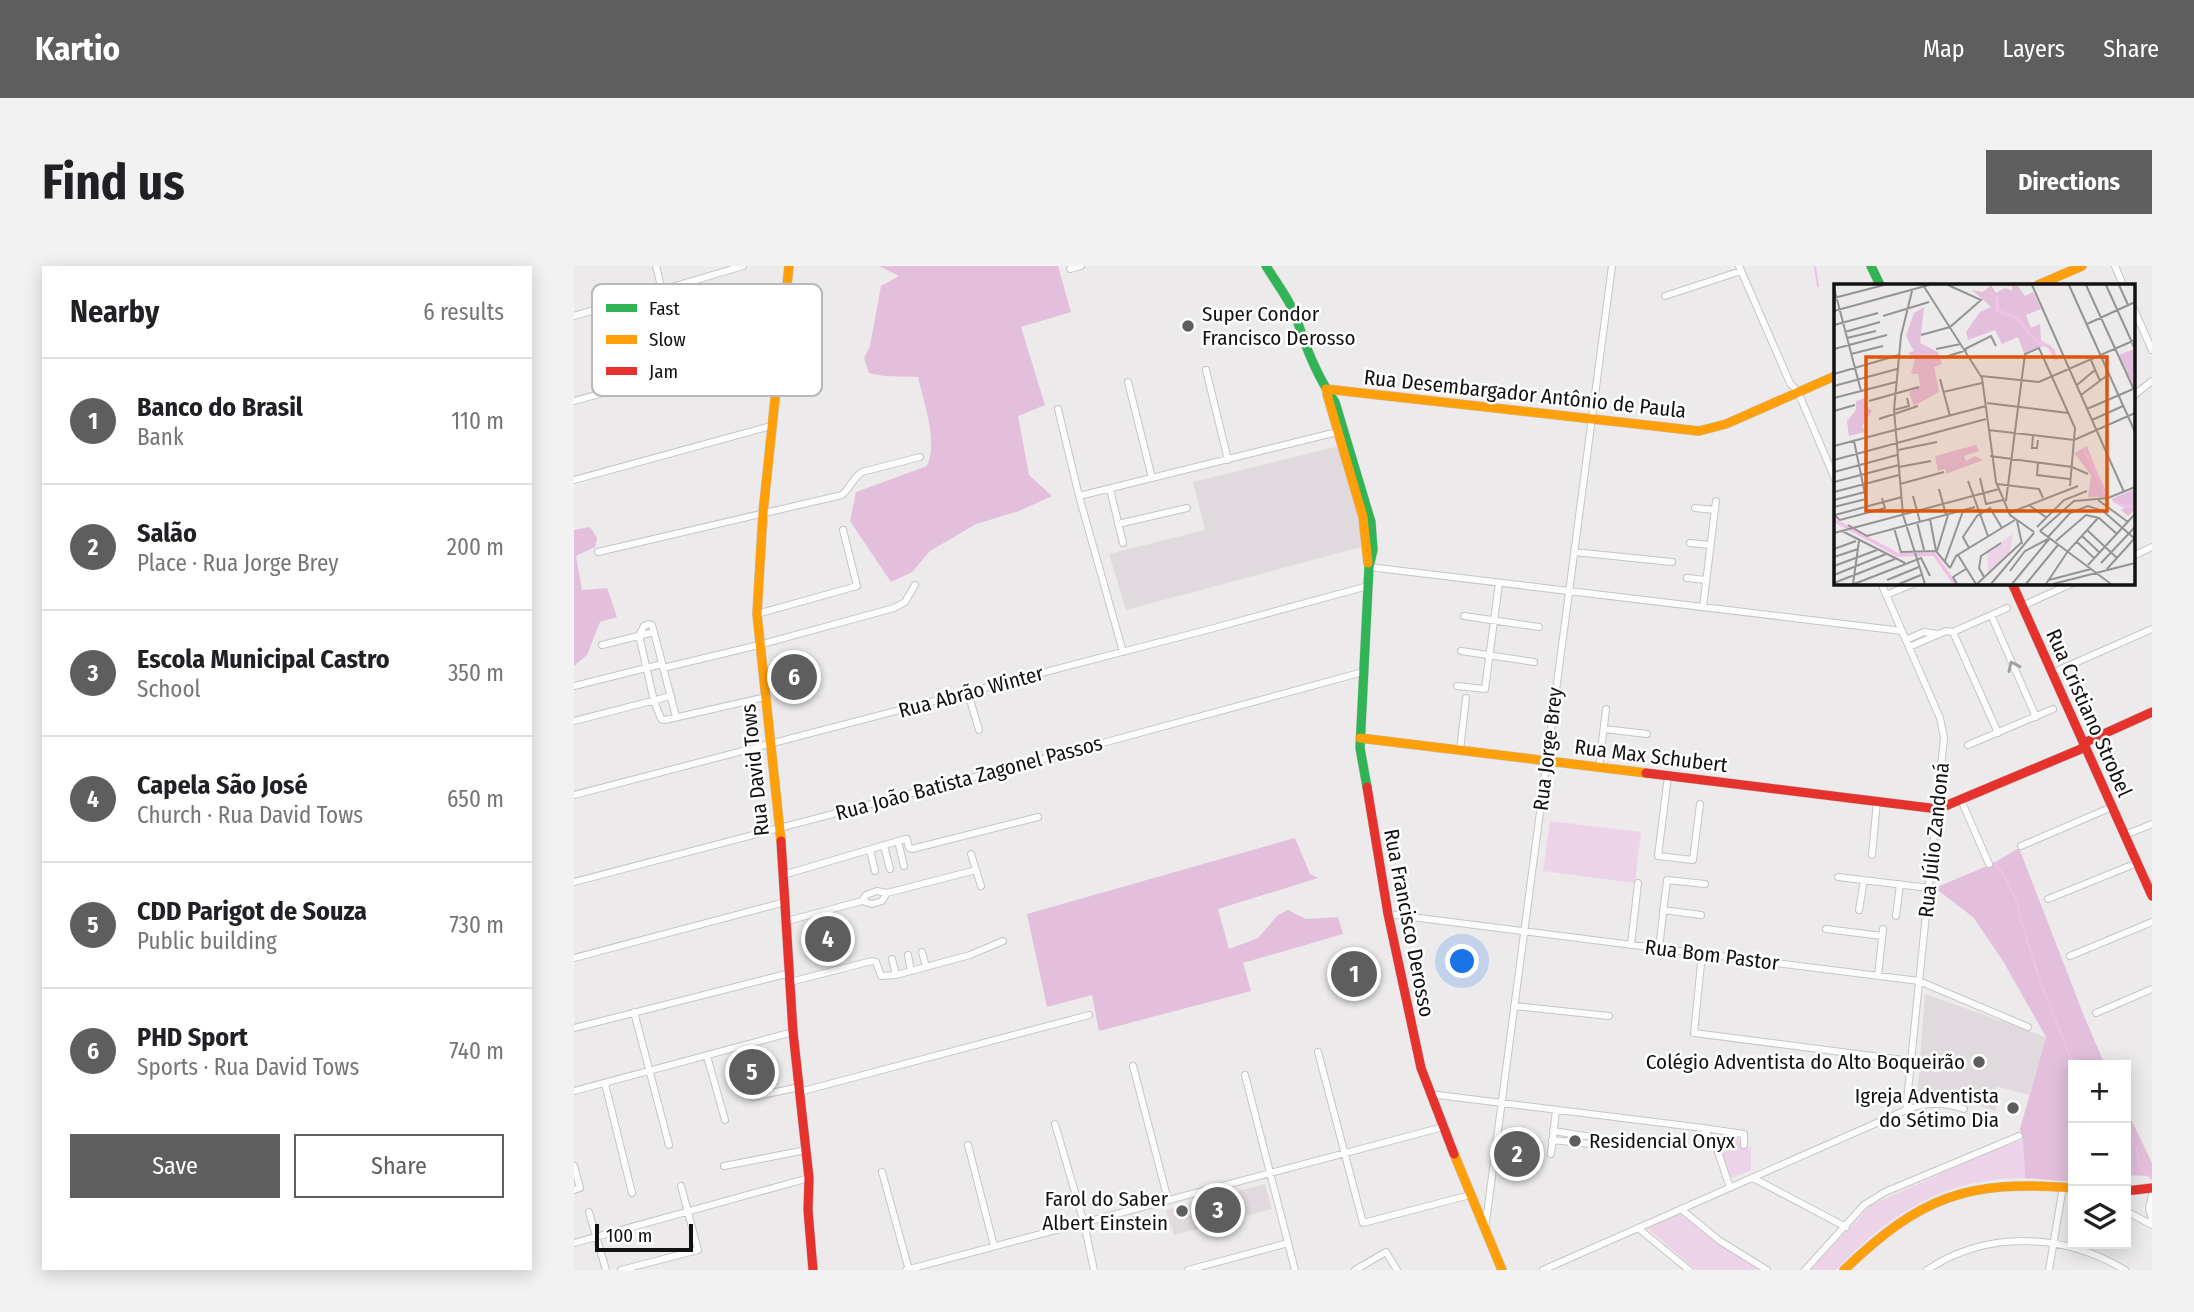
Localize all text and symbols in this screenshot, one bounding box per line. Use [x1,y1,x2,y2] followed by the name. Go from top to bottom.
[35,29,120,69] text: Kartio
[1923,35,1965,63] text: Map
[2003,35,2065,63] text: Layers
[2103,35,2159,63] text: Share
[1986,150,2152,214] button: Directions
[42,153,185,212] text: Find us
[592,284,822,396] legend
[1834,284,2134,584] inset map
[70,294,159,330] text: Nearby
[649,297,680,320] text: Fast
[423,298,504,326] text: 6 results
[1202,301,1355,351] place label: Super Condor Francisco Derosso
[1180,318,1196,334] marker: Super Condor Francisco Derosso
[649,328,686,351] text: Slow
[649,360,678,383] text: Jam
[1363,364,1687,424] street label: Rua Desembargador Antônio de Paula
[137,392,303,423] text: Banco do Brasil
[88,407,98,435] text: 1
[451,407,504,435] text: 110 m
[137,423,184,451] text: Bank
[137,518,197,549] text: Salão
[88,533,98,561] text: 2
[447,533,504,561] text: 200 m
[137,549,339,577] text: Place · Rua Jorge Brey
[2040,625,2138,801] street label: Rua Cristiano Strobel
[137,644,390,675] text: Escola Municipal Castro
[771,651,817,703] pin: 6
[88,659,98,687] text: 3
[448,659,504,687] text: 350 m
[896,660,1047,724] street label: Rua Abrão Winter
[2007,661,2021,673] one-way arrow
[137,675,201,703] text: School
[1528,685,1569,812] street label: Rua Jorge Brey
[735,703,775,837] street label: Rua David Tows
[833,730,1105,826] street label: Rua João Batista Zagonel Passos
[1573,734,1729,778] street label: Rua Max Schubert
[1913,761,1955,919] street label: Rua Júlio Zandoná
[137,770,308,801] text: Capela São José
[87,785,99,813] text: 4
[447,785,504,813] text: 650 m
[137,801,363,829] text: Church · Rua David Tows
[1378,827,1440,1019] street label: Rua Francisco Derosso
[137,896,367,927] text: CDD Parigot de Souza
[87,911,99,939] text: 5
[449,911,504,939] text: 730 m
[805,913,851,965] pin: 4
[137,927,277,955] text: Public building
[1643,934,1781,976] street label: Rua Bom Pastor
[1445,944,1479,978] your location
[1331,948,1377,1000] pin: 1
[137,1022,248,1053] text: PHD Sport
[87,1037,99,1065] text: 6
[449,1037,504,1065] text: 740 m
[729,1046,775,1098] pin: 5
[1646,1049,1965,1075] place label: Colégio Adventista do Alto Boqueirão
[137,1053,359,1081] text: Sports · Rua David Tows
[1971,1054,1987,1070] marker: Colégio Adventista do Alto Boqueirão
[2068,1060,2131,1249] map controls
[2068,1060,2131,1123] button: +
[1855,1083,1999,1133] place label: Igreja Adventista do Sétimo Dia
[2005,1100,2021,1116] marker: Igreja Adventista do Sétimo Dia
[2068,1123,2131,1186] button: −
[1494,1128,1540,1180] pin: 2
[1589,1128,1736,1154] place label: Residencial Onyx
[1567,1133,1583,1149] marker: Residencial Onyx
[70,1134,280,1198] button: Save
[294,1134,504,1198] button: Share
[1195,1184,1241,1236] pin: 3
[1042,1186,1169,1236] place label: Farol do Saber Albert Einstein
[2068,1186,2131,1249] button: layers
[1174,1203,1190,1219] marker: Farol do Saber Albert Einstein
[595,1221,693,1253] scale bar
[606,1224,652,1247] text: 100 m

